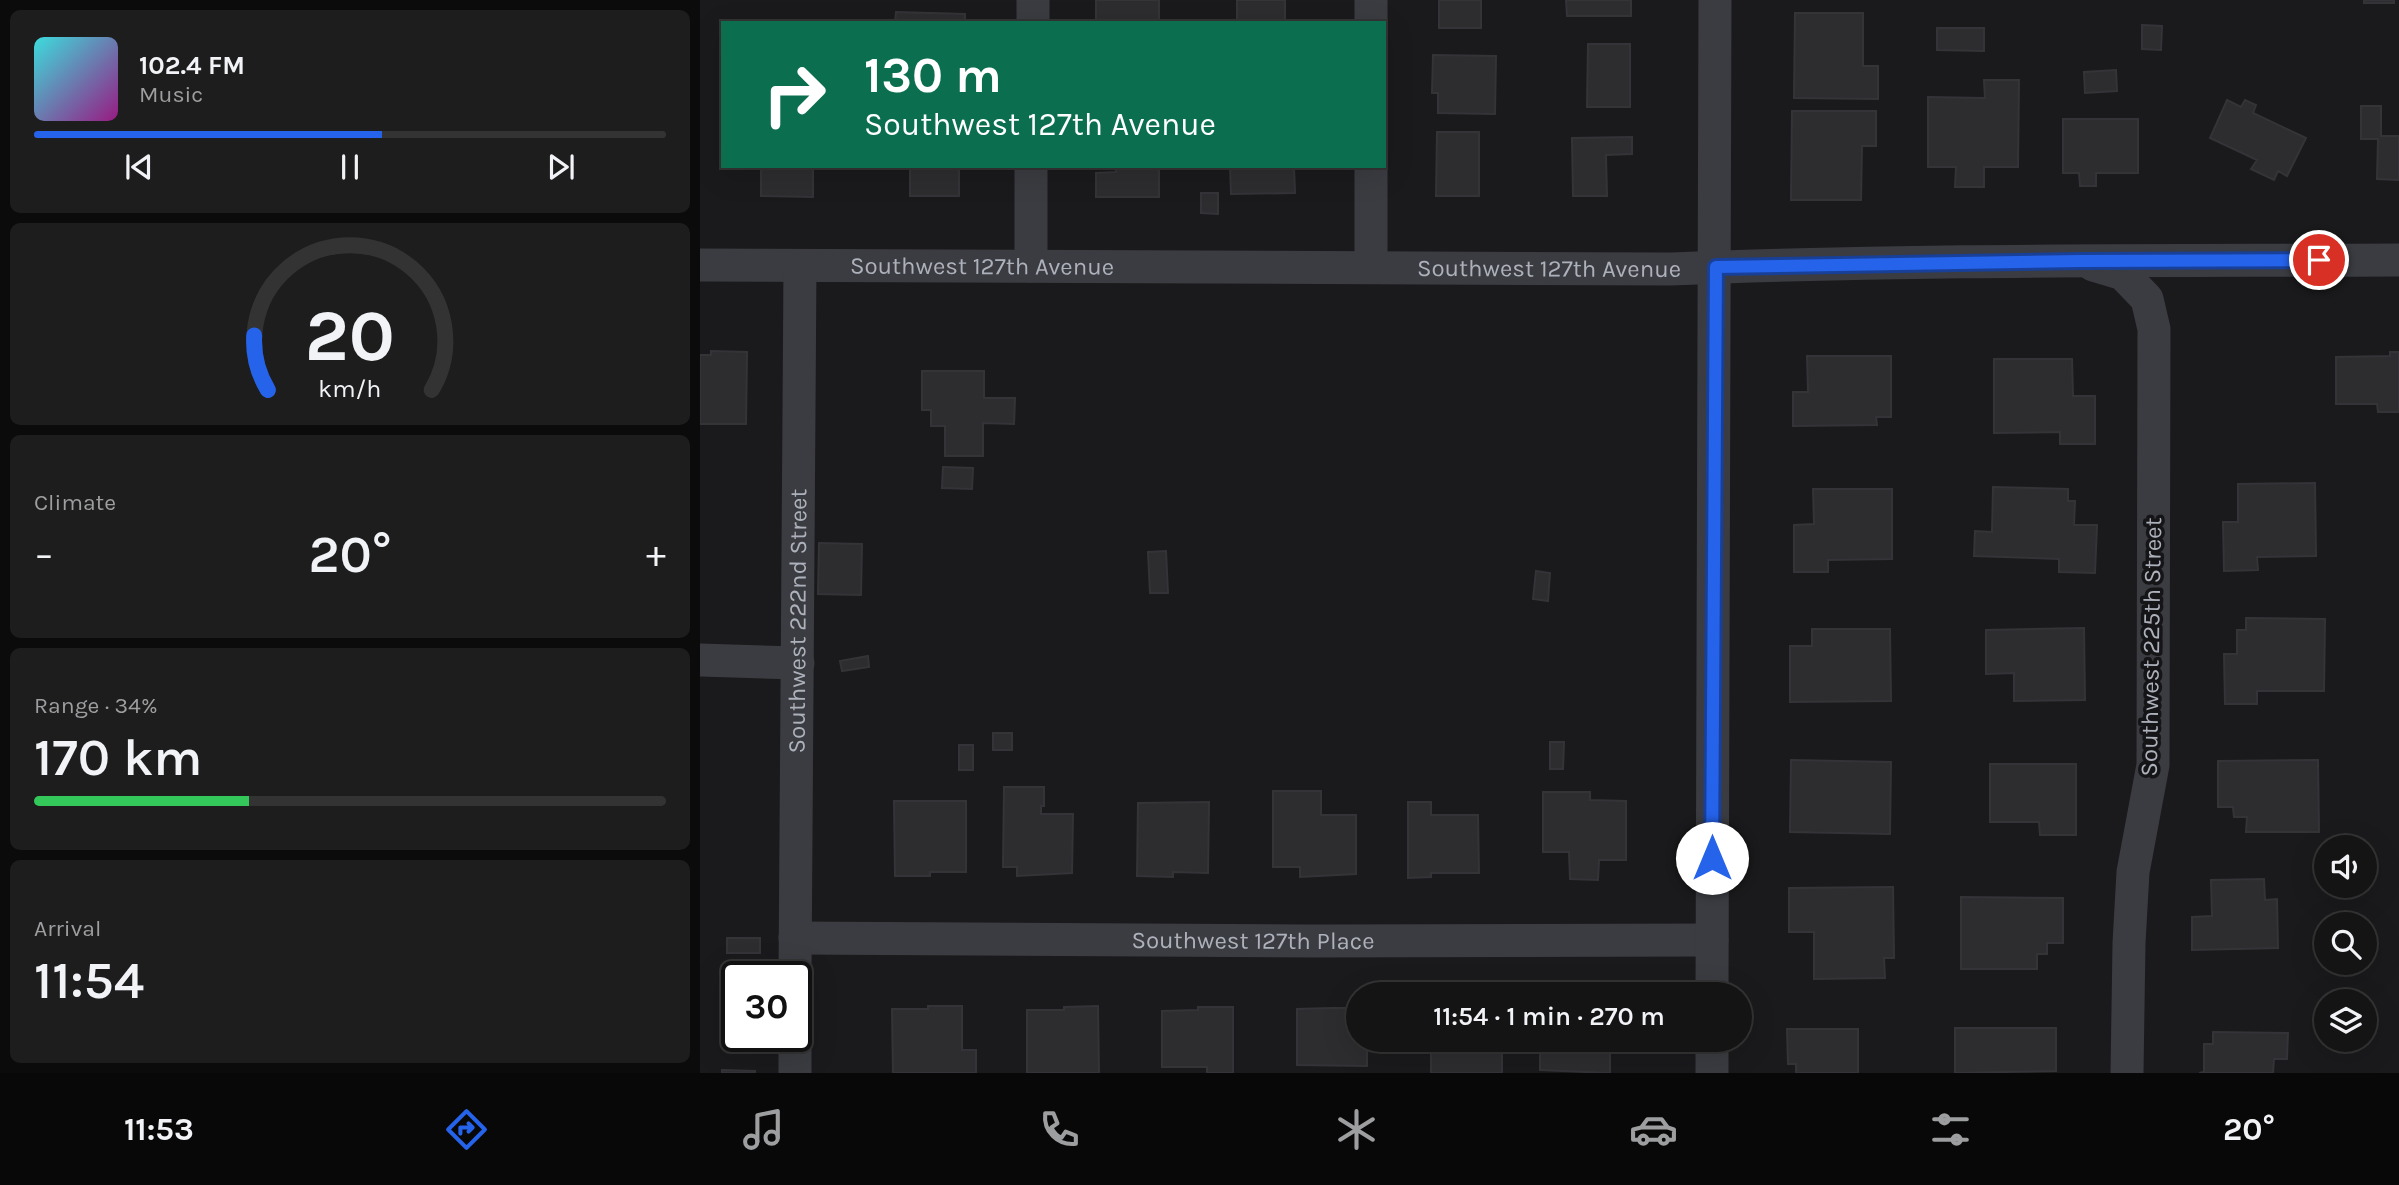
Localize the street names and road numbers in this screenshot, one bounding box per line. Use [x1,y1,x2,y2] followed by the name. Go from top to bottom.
[850,252,1114,281] street label: Southwest 127th Avenue
[1417,254,1682,283] street label: Southwest 127th Avenue
[783,488,812,754] street label: Southwest 222nd Street
[2135,517,2167,777] street label: Southwest 225th Street
[1131,926,1375,955] street label: Southwest 127th Place

